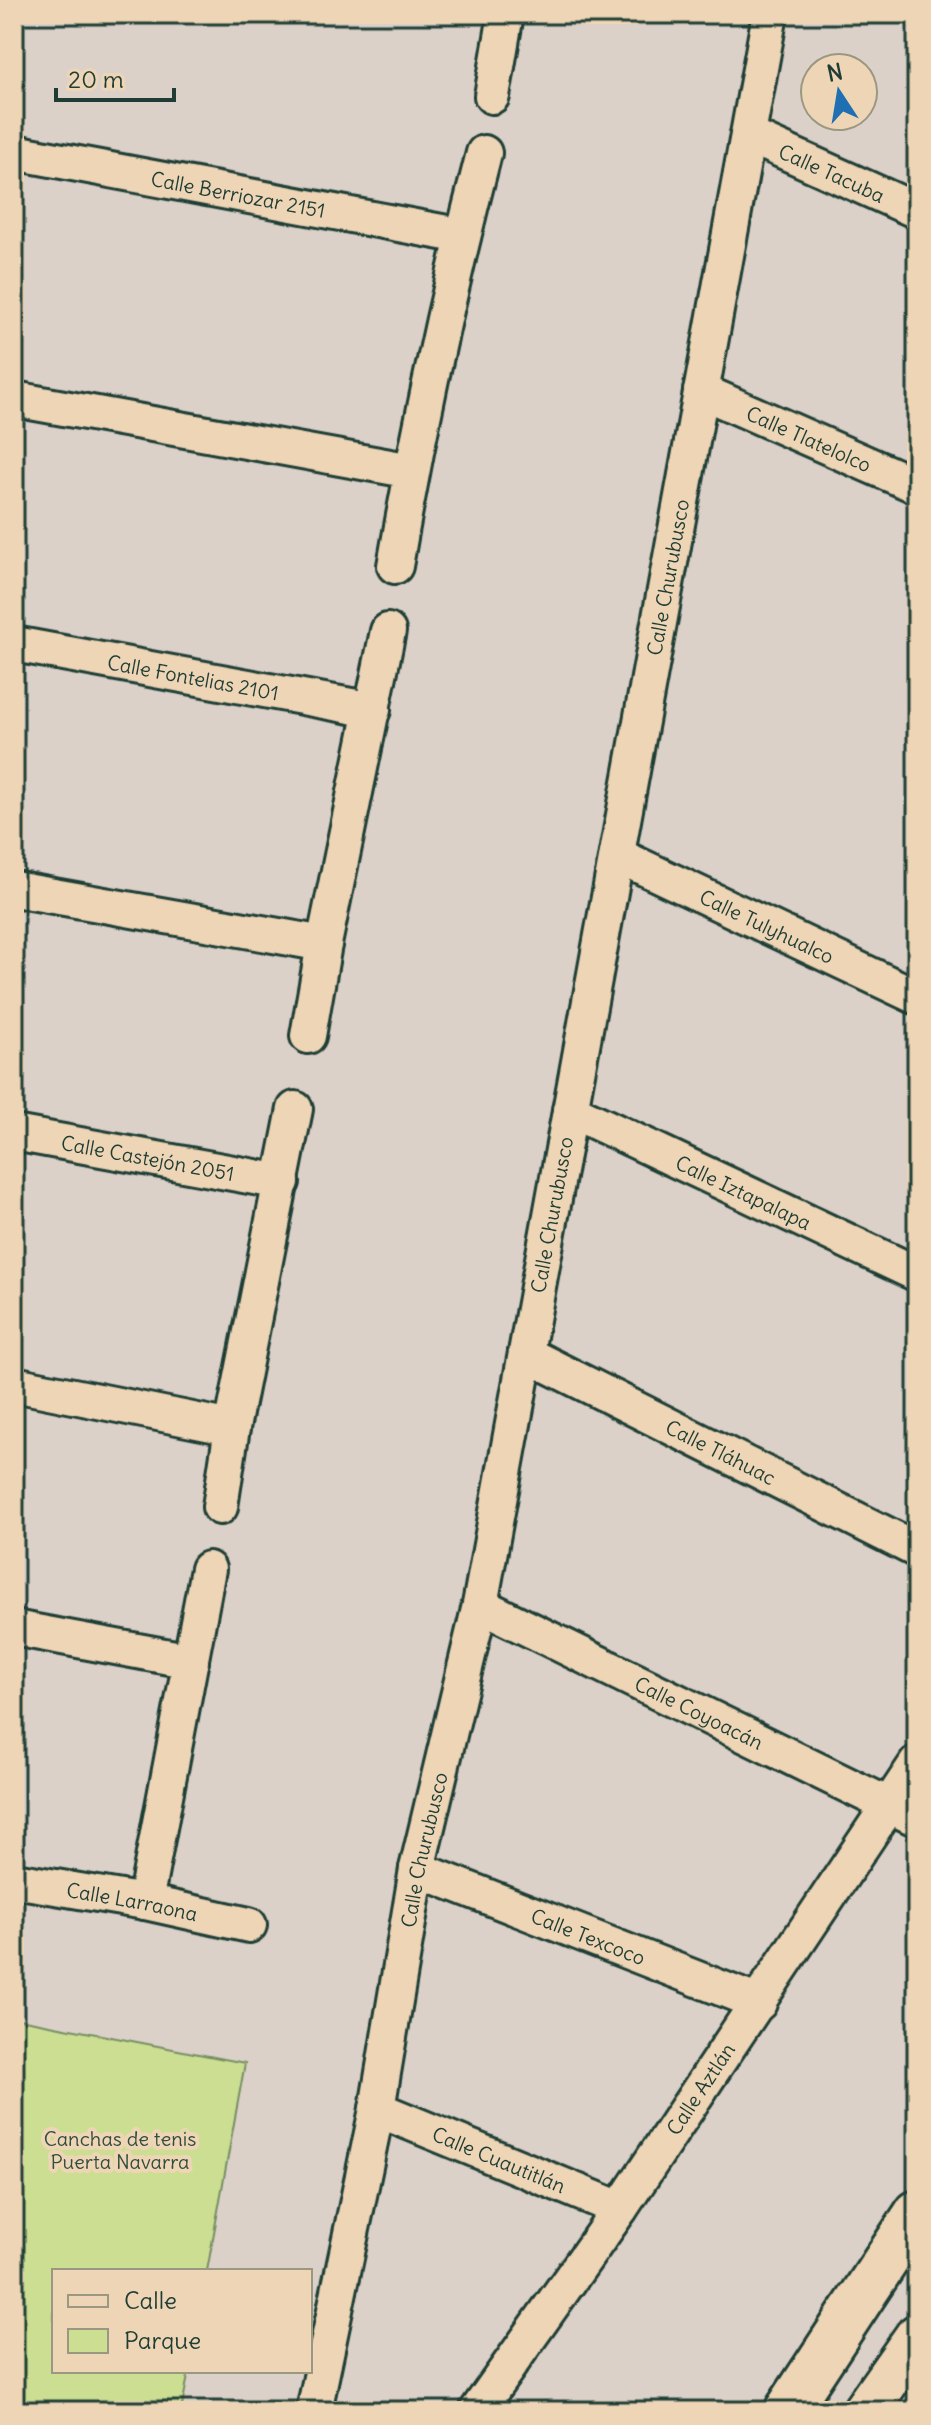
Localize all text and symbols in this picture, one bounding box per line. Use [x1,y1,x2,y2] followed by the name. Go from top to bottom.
[56,52,174,102] scale bar
[799,52,879,132] north arrow
[824,57,845,88] text: N
[68,64,124,94] text: 20 m
[775,138,889,207] street label: Calle Tacuba
[149,165,327,222] street label: Calle Berriozar 2151
[743,400,875,477] street label: Calle Tlatelolco
[641,497,694,657] street label: Calle Churubusco
[105,649,281,705] street label: Calle Fontelias 2101
[696,884,838,968] street label: Calle Tulyhualco
[59,1129,236,1186] street label: Calle Castejón 2051
[525,1135,578,1295] street label: Calle Churubusco
[672,1149,815,1235] street label: Calle Iztapalapa
[662,1414,780,1490] street label: Calle Tláhuac
[631,1670,768,1754] street label: Calle Coyoacán
[395,1770,452,1929] street label: Calle Churubusco
[65,1877,200,1926] street label: Calle Larraona
[528,1902,649,1970] street label: Calle Texcoco
[660,2038,740,2140] street label: Calle Aztlán
[429,2121,569,2198] street label: Calle Cuautitlán
[44,2126,196,2174] park label: Canchas de tenis Puerta Navarra
[52,2269,312,2373] legend
[124,2285,177,2315] text: Calle
[124,2325,201,2355] text: Parque

